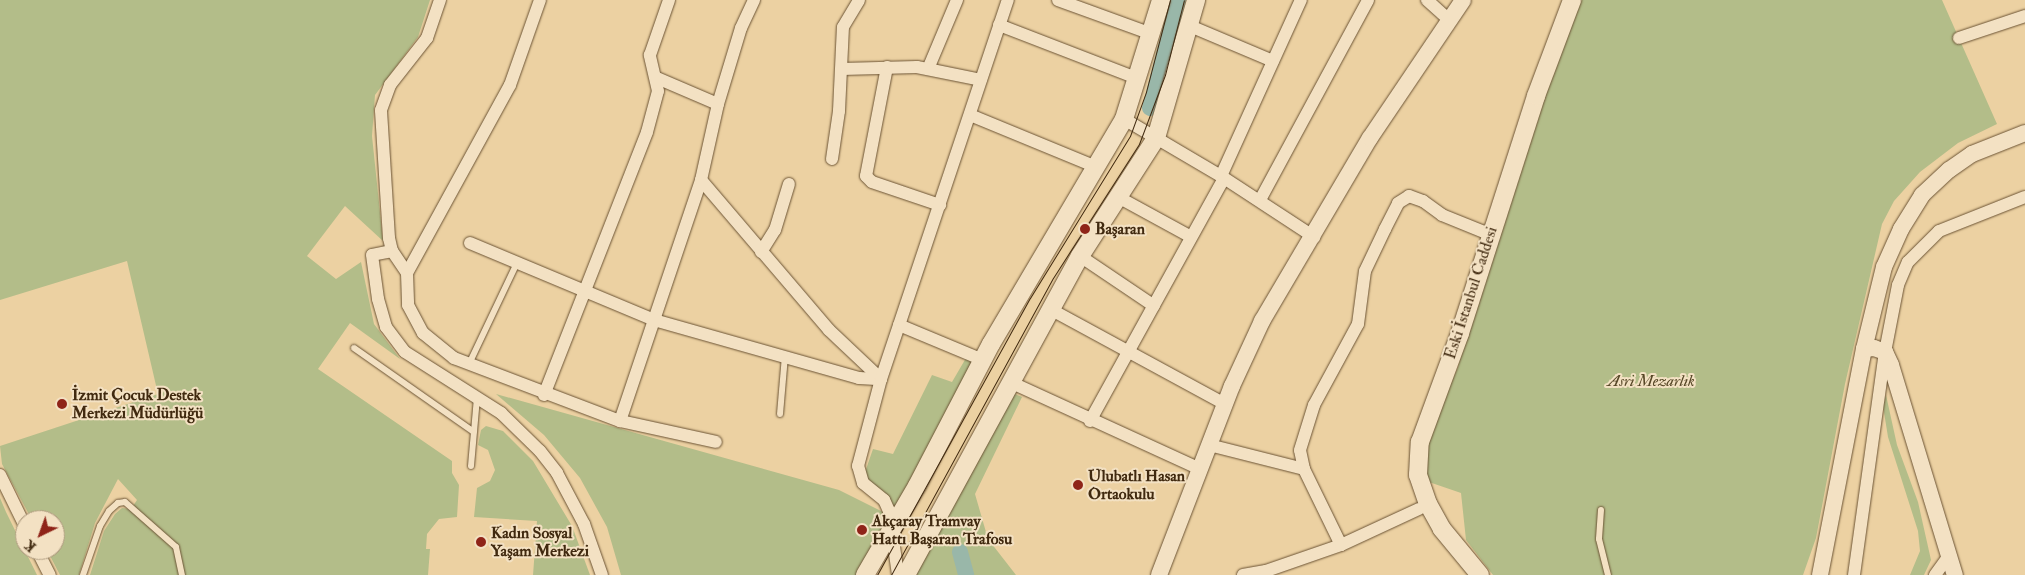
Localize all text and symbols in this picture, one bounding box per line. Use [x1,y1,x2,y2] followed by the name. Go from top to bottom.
[1095,219,1145,239] place label: Başaran
[1079,223,1091,235] marker: Başaran
[1441,224,1501,362] street label: Eski İstanbul Caddesi
[1607,371,1695,391] park label: Asri Mezarlık
[72,385,203,423] place label: İzmit Çocuk Destek Merkezi Müdürlüğü
[56,398,68,410] marker: İzmit Çocuk Destek Merkezi Müdürlüğü
[1088,466,1185,504] place label: Ulubatlı Hasan Ortaokulu
[1072,479,1084,491] marker: Ulubatlı Hasan Ortaokulu
[15,510,65,560] north arrow
[872,511,1012,549] place label: Akçaray Tramvay Hattı Başaran Trafosu
[491,523,589,561] place label: Kadın Sosyal Yaşam Merkezi
[856,524,868,536] marker: Akçaray Tramvay Hattı Başaran Trafosu
[21,536,40,555] text: K
[475,536,487,548] marker: Kadın Sosyal Yaşam Merkezi

